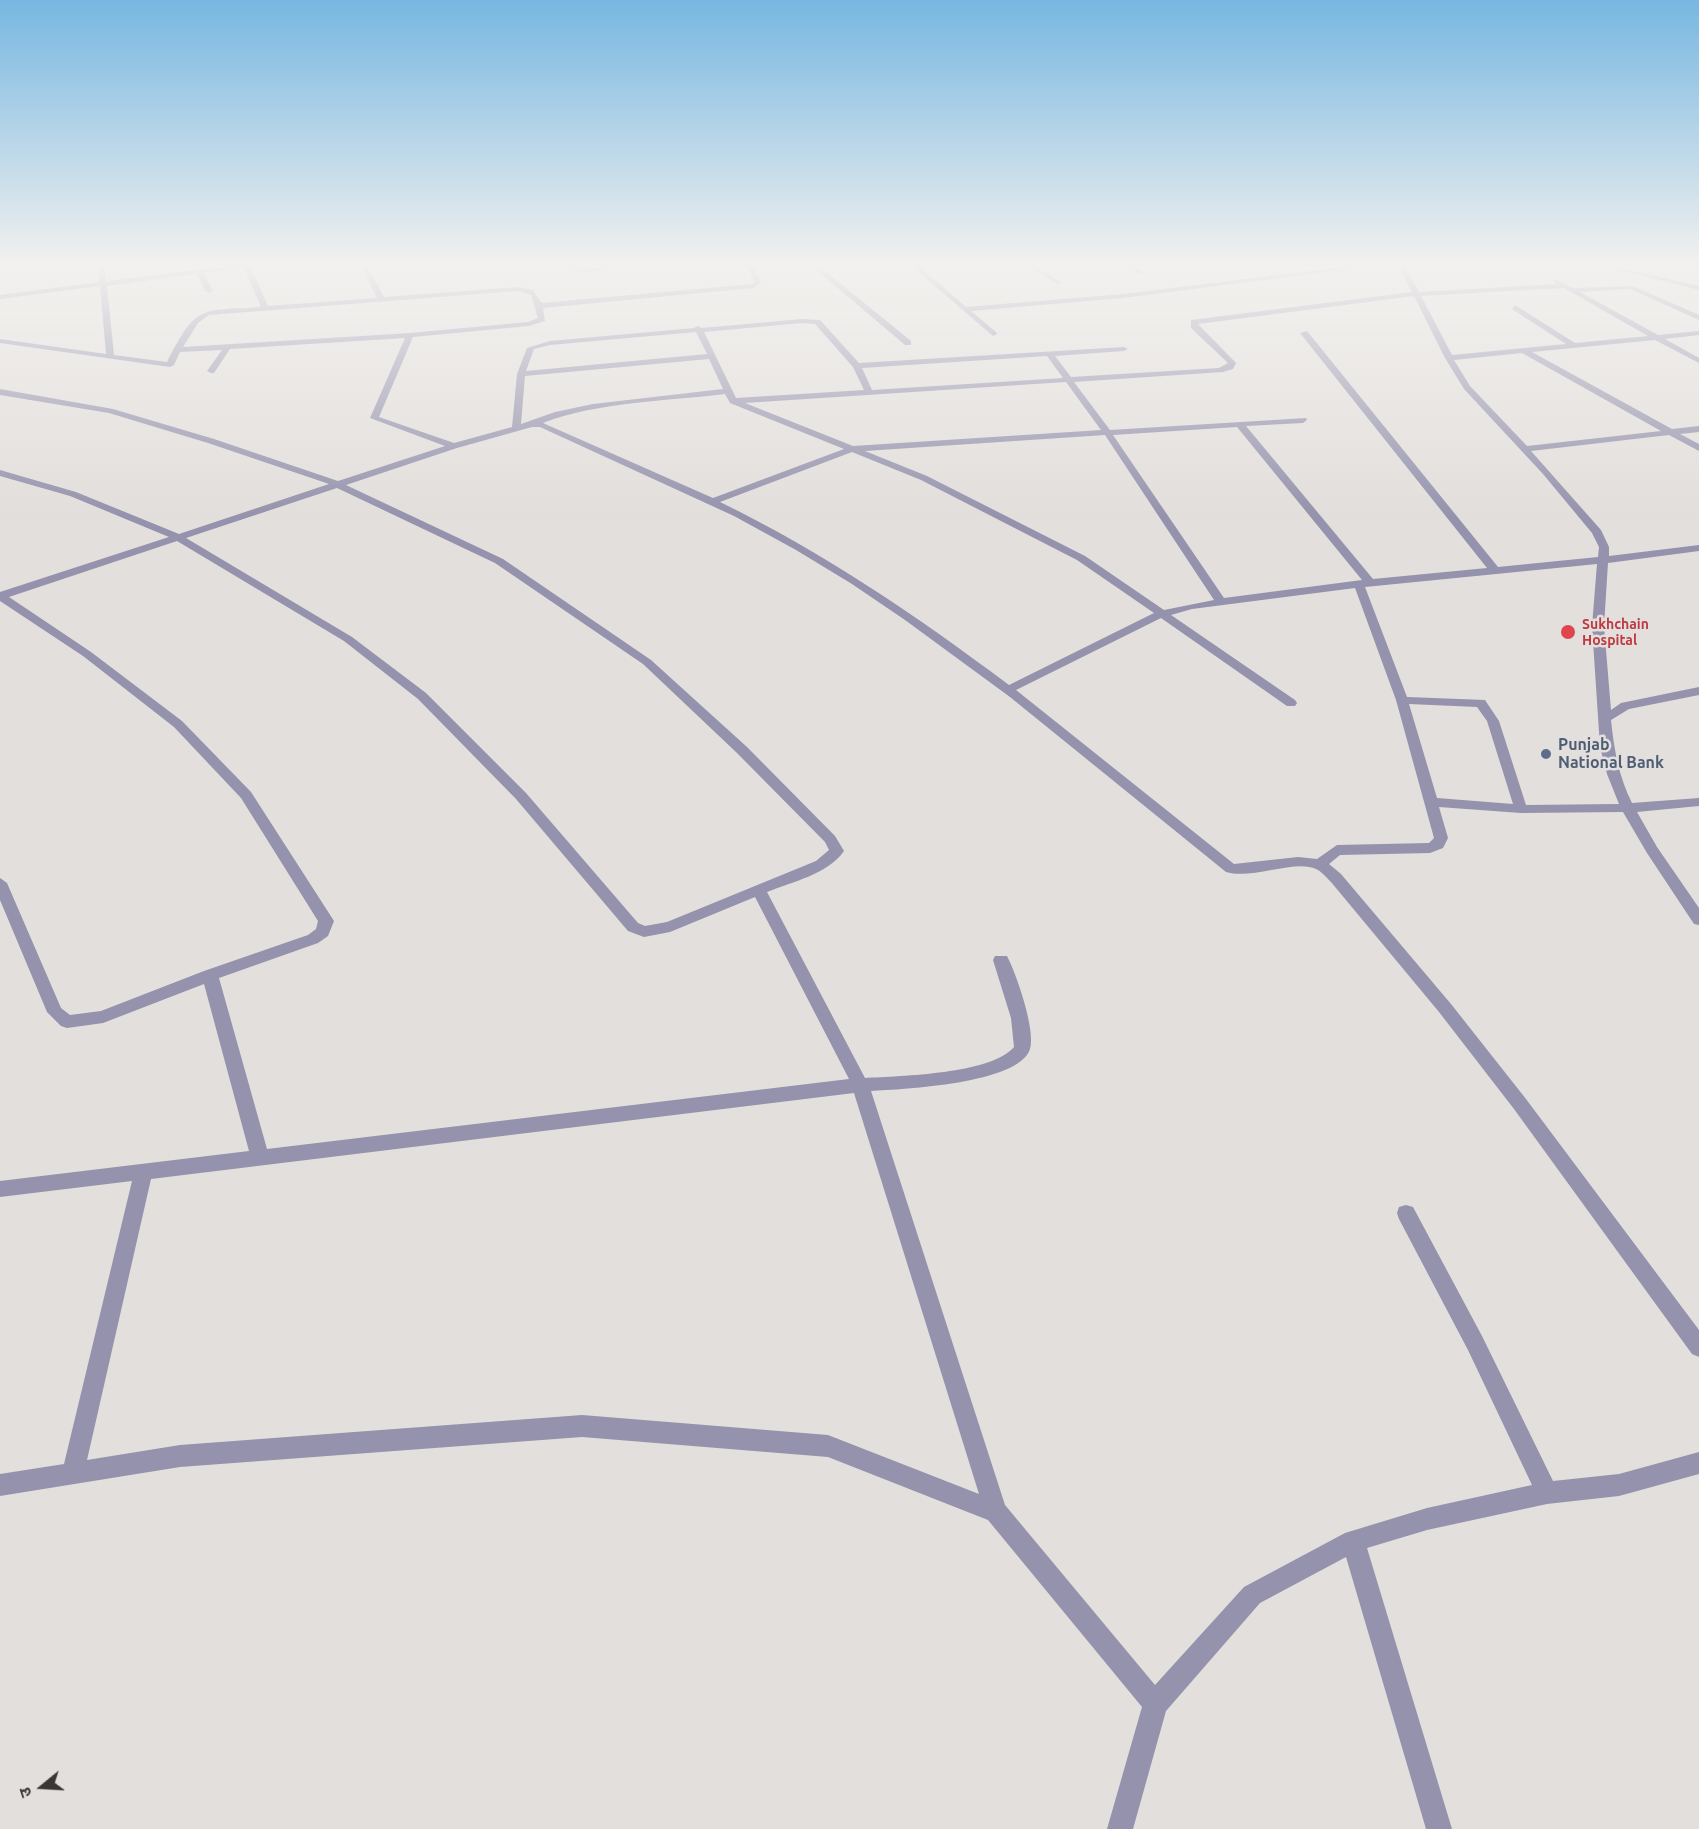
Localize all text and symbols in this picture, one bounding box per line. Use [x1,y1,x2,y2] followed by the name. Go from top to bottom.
[1582,616,1649,648] place label: Sukhchain Hospital
[1559,623,1577,641] marker: Sukhchain Hospital
[1558,735,1664,773] place label: Punjab National Bank
[1539,747,1553,761] marker: Punjab National Bank
[12,1757,72,1817] north arrow
[15,1785,35,1800] text: उ

